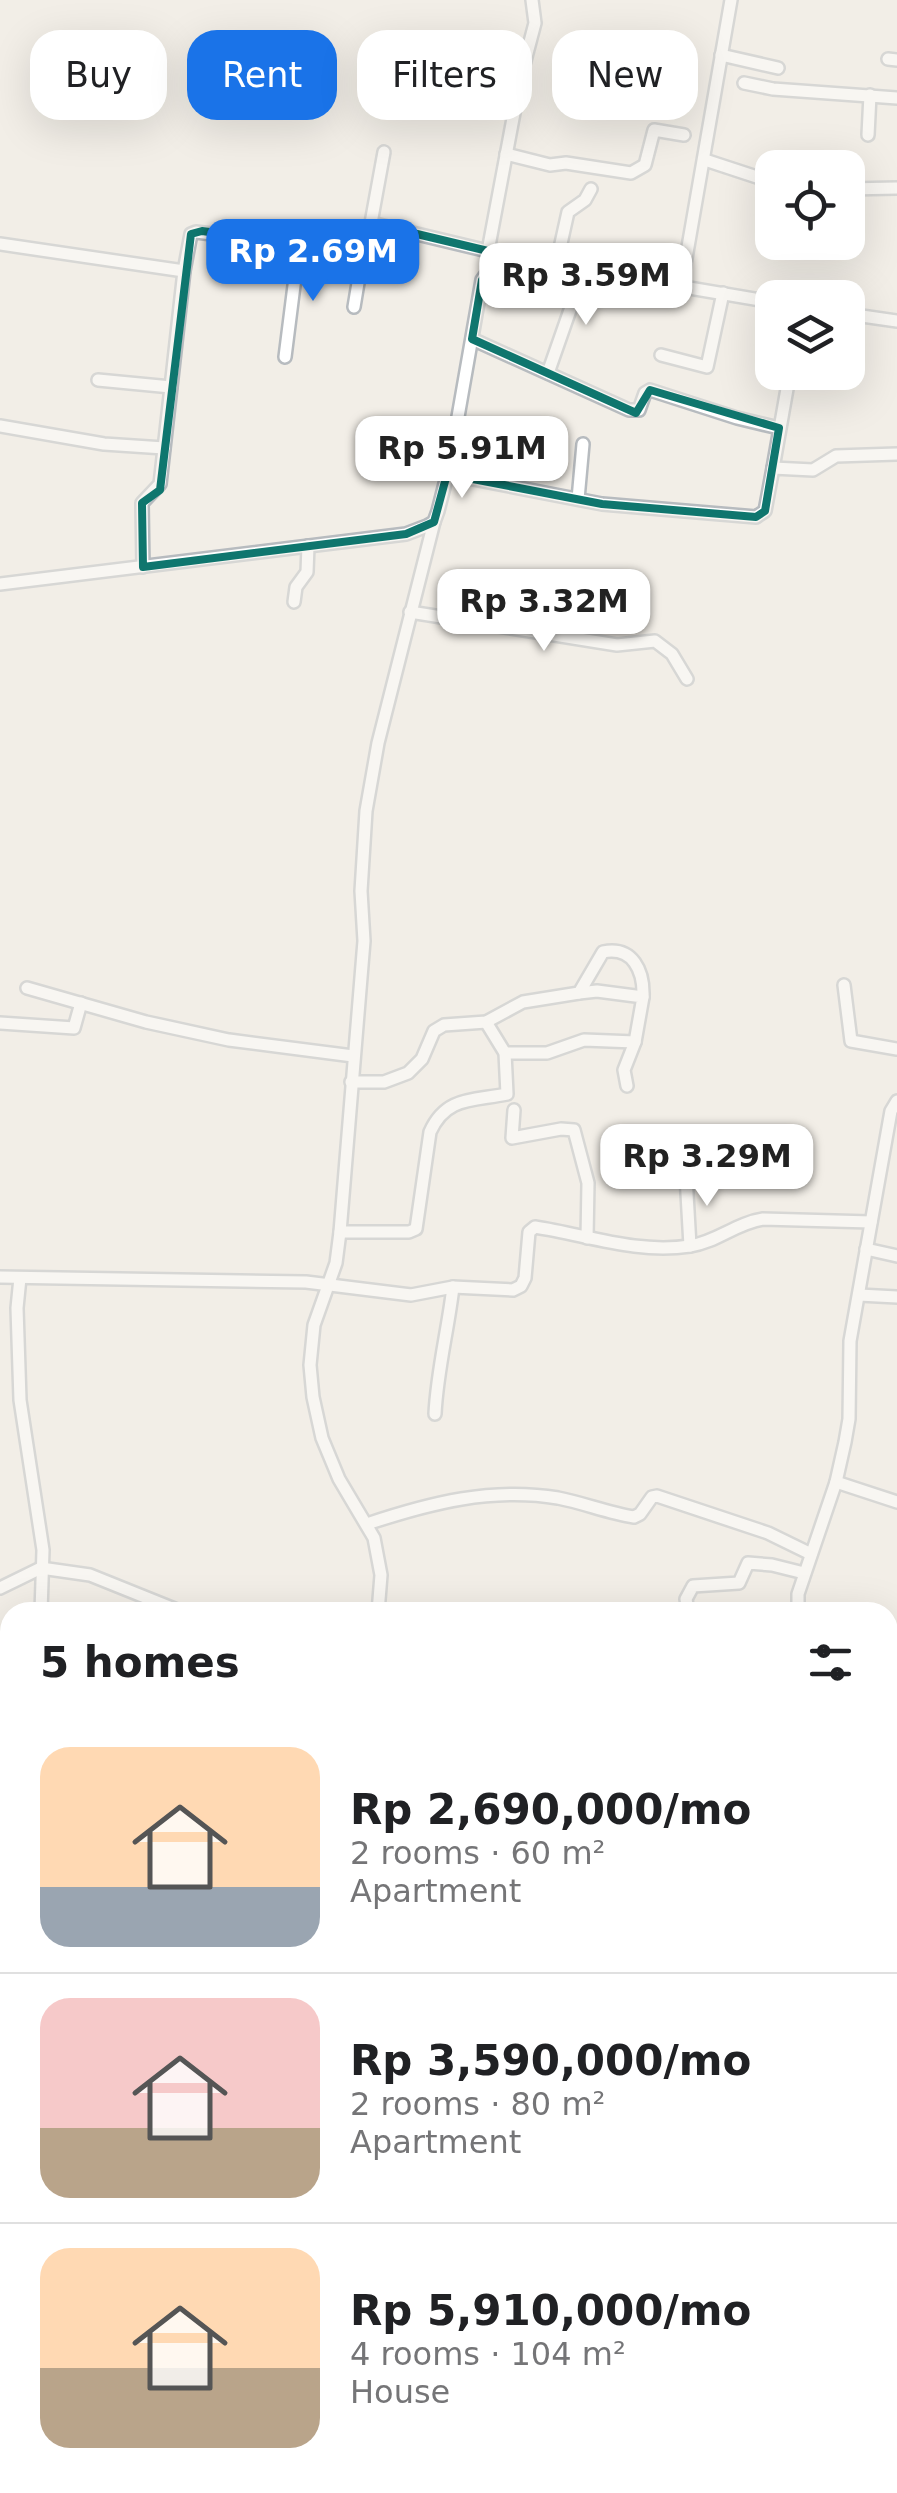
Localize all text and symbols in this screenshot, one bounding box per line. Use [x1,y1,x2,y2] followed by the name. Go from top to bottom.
[30,30,167,120] chip: Buy
[187,30,337,120] chip: Rent
[357,30,532,120] chip: Filters
[552,30,698,120] chip: New
[755,150,865,390] map controls
[755,150,865,260] button: locate
[210,219,416,304] pin: Rp 2.69M
[228,232,398,270] text: Rp 2.69M
[483,243,689,328] pin: Rp 3.59M
[501,256,671,294] text: Rp 3.59M
[755,280,865,390] button: layers
[359,416,565,501] pin: Rp 5.91M
[377,429,547,467] text: Rp 5.91M
[441,569,647,654] pin: Rp 3.32M
[459,582,629,620] text: Rp 3.32M
[604,1124,810,1209] pin: Rp 3.29M
[622,1137,792,1175] text: Rp 3.29M
[803,1635,858,1690] icon: filters
[40,1638,240,1687] text: 5 homes
[350,1785,751,1834] text: Rp 2,690,000/mo
[120,1787,240,1907] icon: home
[350,1834,605,1872] text: 2 rooms · 60 m²
[350,1872,521,1910] text: Apartment
[350,2036,751,2085] text: Rp 3,590,000/mo
[120,2038,240,2158] icon: home
[350,2085,605,2123] text: 2 rooms · 80 m²
[350,2123,521,2161] text: Apartment
[350,2286,751,2335] text: Rp 5,910,000/mo
[120,2288,240,2408] icon: home
[350,2335,626,2373] text: 4 rooms · 104 m²
[350,2373,450,2411] text: House

